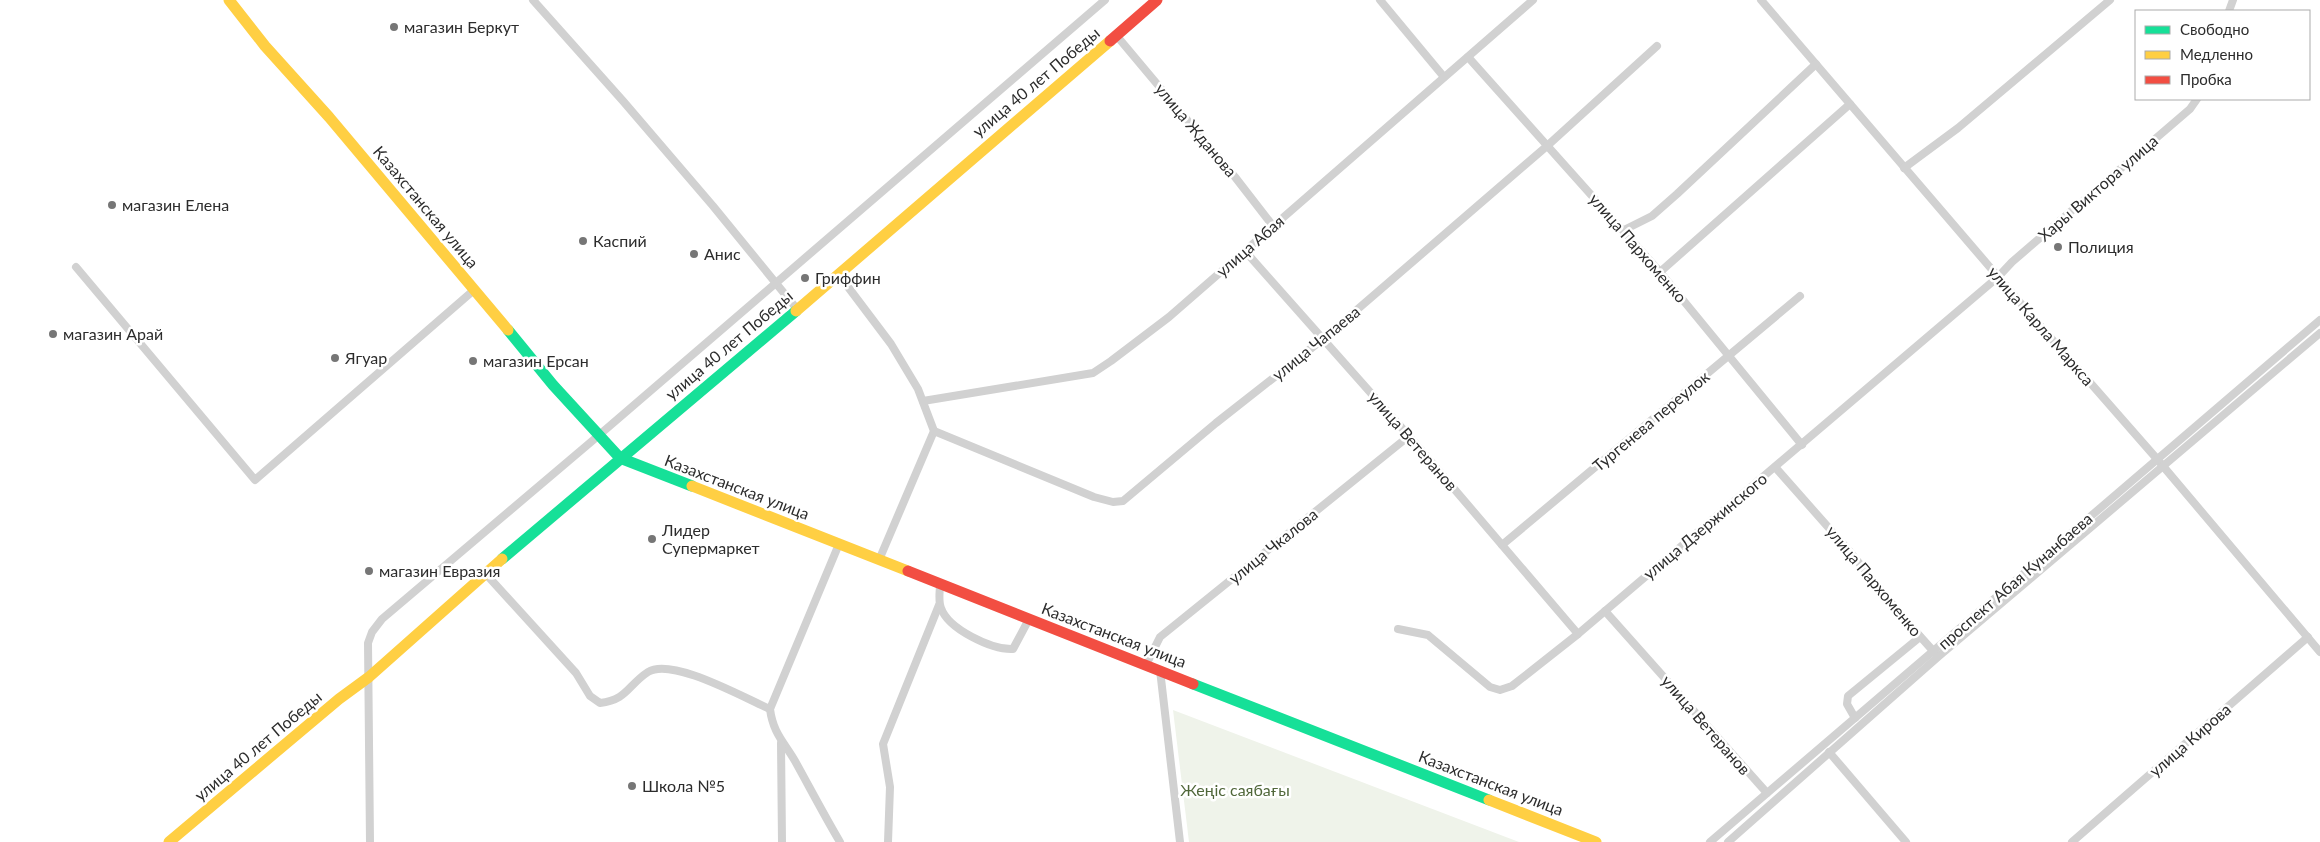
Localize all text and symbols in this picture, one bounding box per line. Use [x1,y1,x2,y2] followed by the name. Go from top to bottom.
[2135,10,2310,100] legend
[404,17,519,36] place label: магазин Беркут
[2180,20,2249,38] text: Свободно
[388,21,400,33] marker: магазин Беркут
[968,23,1103,140] street label: улица 40 лет Победы
[2180,45,2253,63] text: Медленно
[2180,70,2232,88] text: Пробка
[1152,79,1241,180] street label: улица Жданова
[2034,131,2161,245] street label: Хары Виктора улица
[370,142,483,272] street label: Казахстанская улица
[1586,189,1691,306] street label: улица Пархоменко
[122,195,229,214] place label: магазин Елена
[106,199,118,211] marker: магазин Елена
[1212,211,1287,280] street label: улица Абая
[593,231,647,250] place label: Каспий
[577,235,589,247] marker: Каспий
[2068,237,2134,256] place label: Полиция
[2052,241,2064,253] marker: Полиция
[704,244,741,263] place label: Анис
[688,248,700,260] marker: Анис
[1984,262,2098,389] street label: улица Карла Маркса
[815,268,881,287] place label: Гриффин
[799,272,811,284] marker: Гриффин
[661,286,796,403] street label: улица 40 лет Победы
[1268,301,1363,384] street label: улица Чапаева
[63,324,163,343] place label: магазин Арай
[47,328,59,340] marker: магазин Арай
[344,348,387,367] place label: Ягуар
[483,351,589,370] place label: магазин Ерсан
[329,352,341,364] marker: Ягуар
[467,355,479,367] marker: магазин Ерсан
[1589,366,1713,475] street label: Тургенева переулок
[1365,387,1462,494] street label: улица Ветеранов
[662,450,812,523] street label: Казахстанская улица
[1639,468,1770,583] street label: улица Дзержинского
[1224,504,1321,587] street label: улица Чкалова
[1934,508,2096,653] street label: проспект Абая Кунанбаева
[661,520,760,557] place label: Лидер Супермаркет
[1823,522,1926,640] street label: улица Пархоменко
[646,533,658,545] marker: Лидер Супермаркет
[379,561,500,580] place label: магазин Евразия
[363,565,375,577] marker: магазин Евразия
[1039,598,1189,671] street label: Казахстанская улица
[1658,671,1755,778] street label: улица Ветеранов
[190,687,325,804] street label: улица 40 лет Победы
[2145,699,2234,780] street label: улица Кирова
[1416,746,1566,819] street label: Казахстанская улица
[642,776,725,795] place label: Школа №5
[626,780,638,792] marker: Школа №5
[1180,780,1290,799] park label: Жеңіс саябағы

